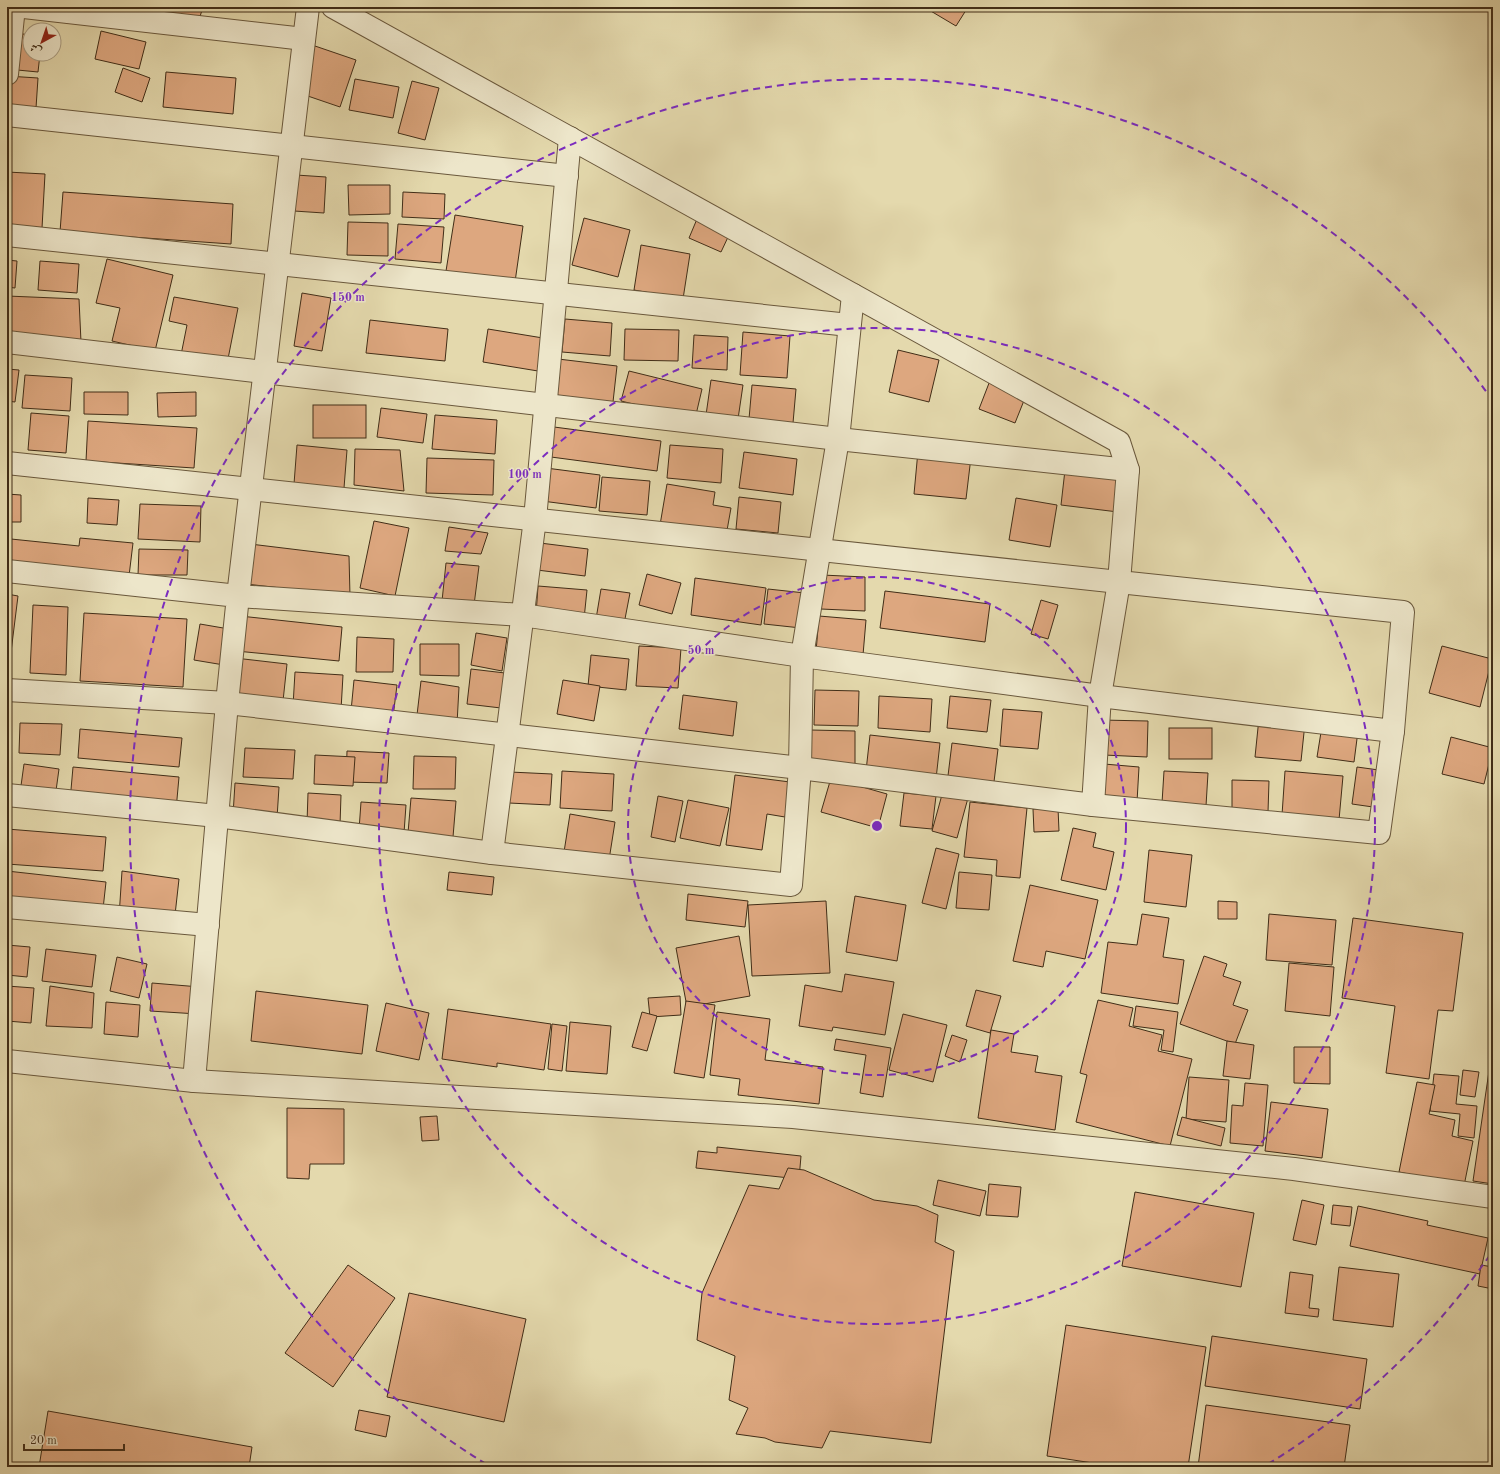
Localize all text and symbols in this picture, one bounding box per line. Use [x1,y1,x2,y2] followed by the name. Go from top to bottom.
[22,22,62,62] north arrow
[29,41,44,56] text: ش
[331,291,365,304] text: 150 m
[508,469,542,481] text: 100 m
[688,644,715,657] text: 50 m
[870,819,884,833] centre of rings
[24,1426,124,1452] scale bar
[30,1435,57,1447] text: 20 m

